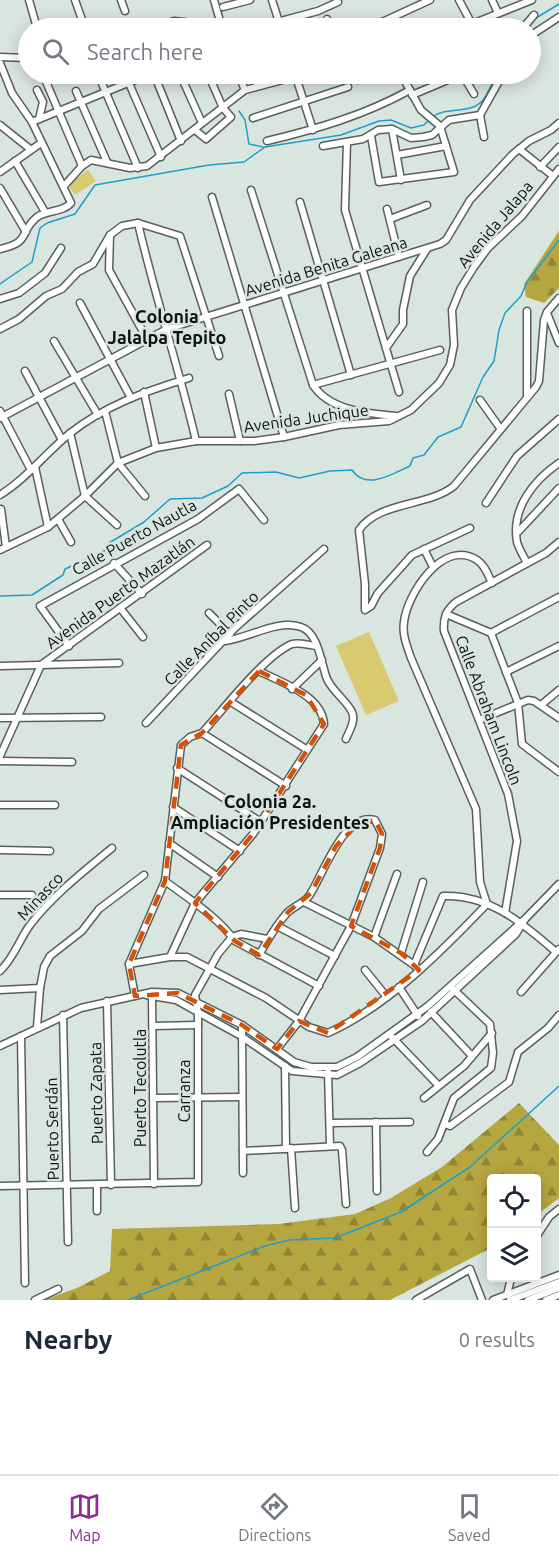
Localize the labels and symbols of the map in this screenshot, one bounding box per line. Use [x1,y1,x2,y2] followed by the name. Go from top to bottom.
[454,177,536,271] street label: Avenida Jalapa
[243,233,409,299] street label: Avenida Benita Galeana
[108,306,226,347] district label: Colonia Jalalpa Tepito
[242,400,370,436] street label: Avenida Juchique
[69,495,199,579] street label: Calle Puerto Nautla
[42,532,198,652] street label: Avenida Puerto Mazatlán
[160,587,262,689] street label: Calle Aníbal Pinto
[452,633,526,787] street label: Calle Abraham Lincoln
[170,791,370,832] district label: Colonia 2a. Ampliación Presidentes
[13,868,67,924] street label: Minasco
[131,1029,149,1147] street label: Puerto Tecolutla
[86,1042,106,1144] street label: Puerto Zapata
[175,1059,193,1123] street label: Carranza
[42,1077,62,1181] street label: Puerto Serdán

